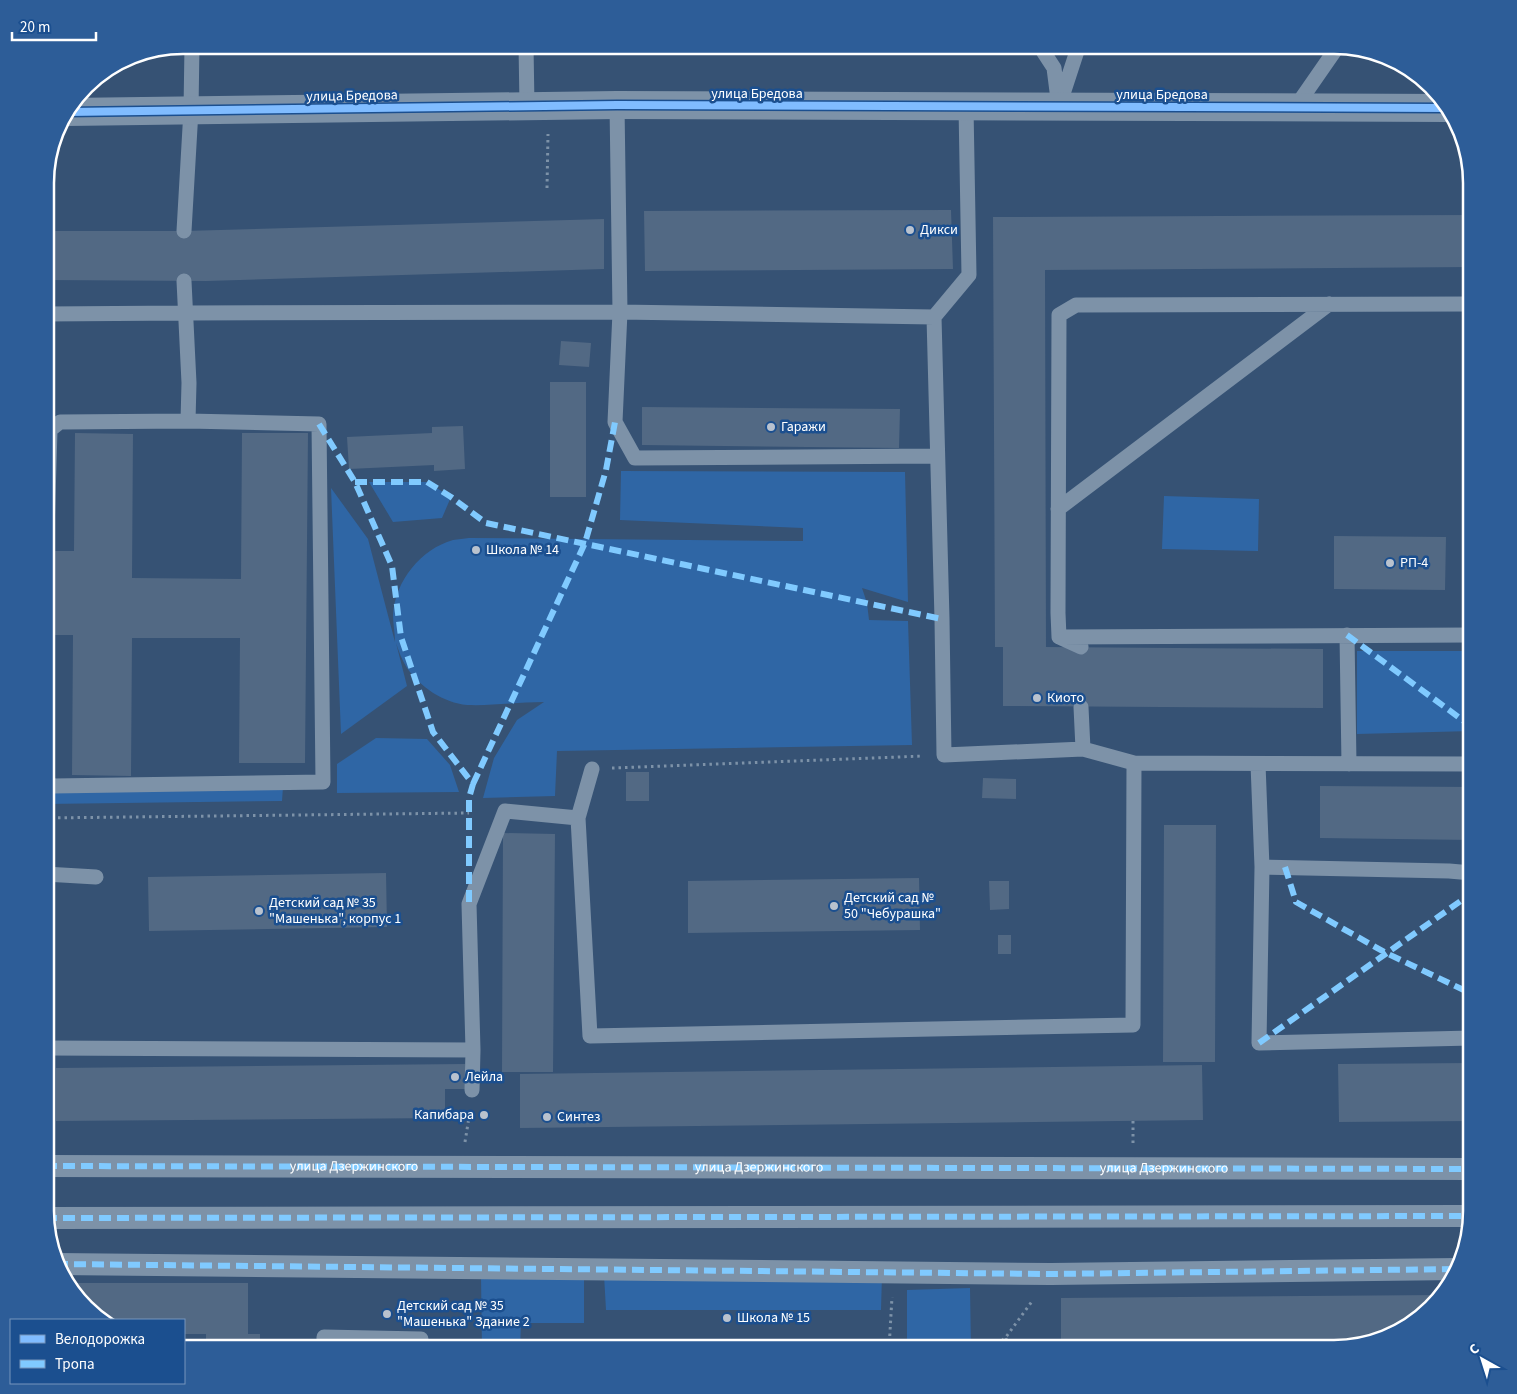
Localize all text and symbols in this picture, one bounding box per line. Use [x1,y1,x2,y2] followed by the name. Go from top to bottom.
[12,10,96,42] scale bar
[20,17,50,38] text: 20 m
[711,84,803,104] street label: улица Бредова
[306,85,398,107] street label: улица Бредова
[1116,85,1208,105] street label: улица Бредова
[920,220,958,240] place label: Дикси
[904,224,916,236] marker: Дикси
[781,417,826,437] place label: Гаражи
[765,421,777,433] marker: Гаражи
[486,540,559,560] place label: Школа № 14
[470,544,482,556] marker: Школа № 14
[1400,553,1428,573] place label: РП-4
[1384,557,1396,569] marker: РП-4
[1047,688,1084,708] place label: Киото
[1031,692,1043,704] marker: Киото
[844,888,941,924] place label: Детский сад № 50 "Чебурашка"
[269,893,401,929] place label: Детский сад № 35 "Машенька", корпус 1
[828,900,840,912] marker: Детский сад № 50 "Чебурашка"
[253,905,265,917] marker: Детский сад № 35 "Машенька", корпус 1
[465,1067,503,1087] place label: Лейла
[449,1071,461,1083] marker: Лейла
[414,1105,474,1125] place label: Капибара
[557,1107,600,1127] place label: Синтез
[478,1109,490,1121] marker: Капибара
[541,1111,553,1123] marker: Синтез
[290,1157,418,1177] street label: улица Дзержинского
[695,1157,823,1178] street label: улица Дзержинского
[1100,1158,1228,1178] street label: улица Дзержинского
[397,1296,530,1332] place label: Детский сад № 35 "Машенька" Здание 2
[381,1308,393,1320] marker: Детский сад № 35 "Машенька" Здание 2
[737,1308,810,1328] place label: Школа № 15
[721,1312,733,1324] marker: Школа № 15
[10,1319,185,1384] legend
[55,1329,145,1350] text: Велодорожка
[1457,1334,1507,1384] north arrow
[1465,1339,1484,1360] text: С
[55,1354,95,1375] text: Тропа

